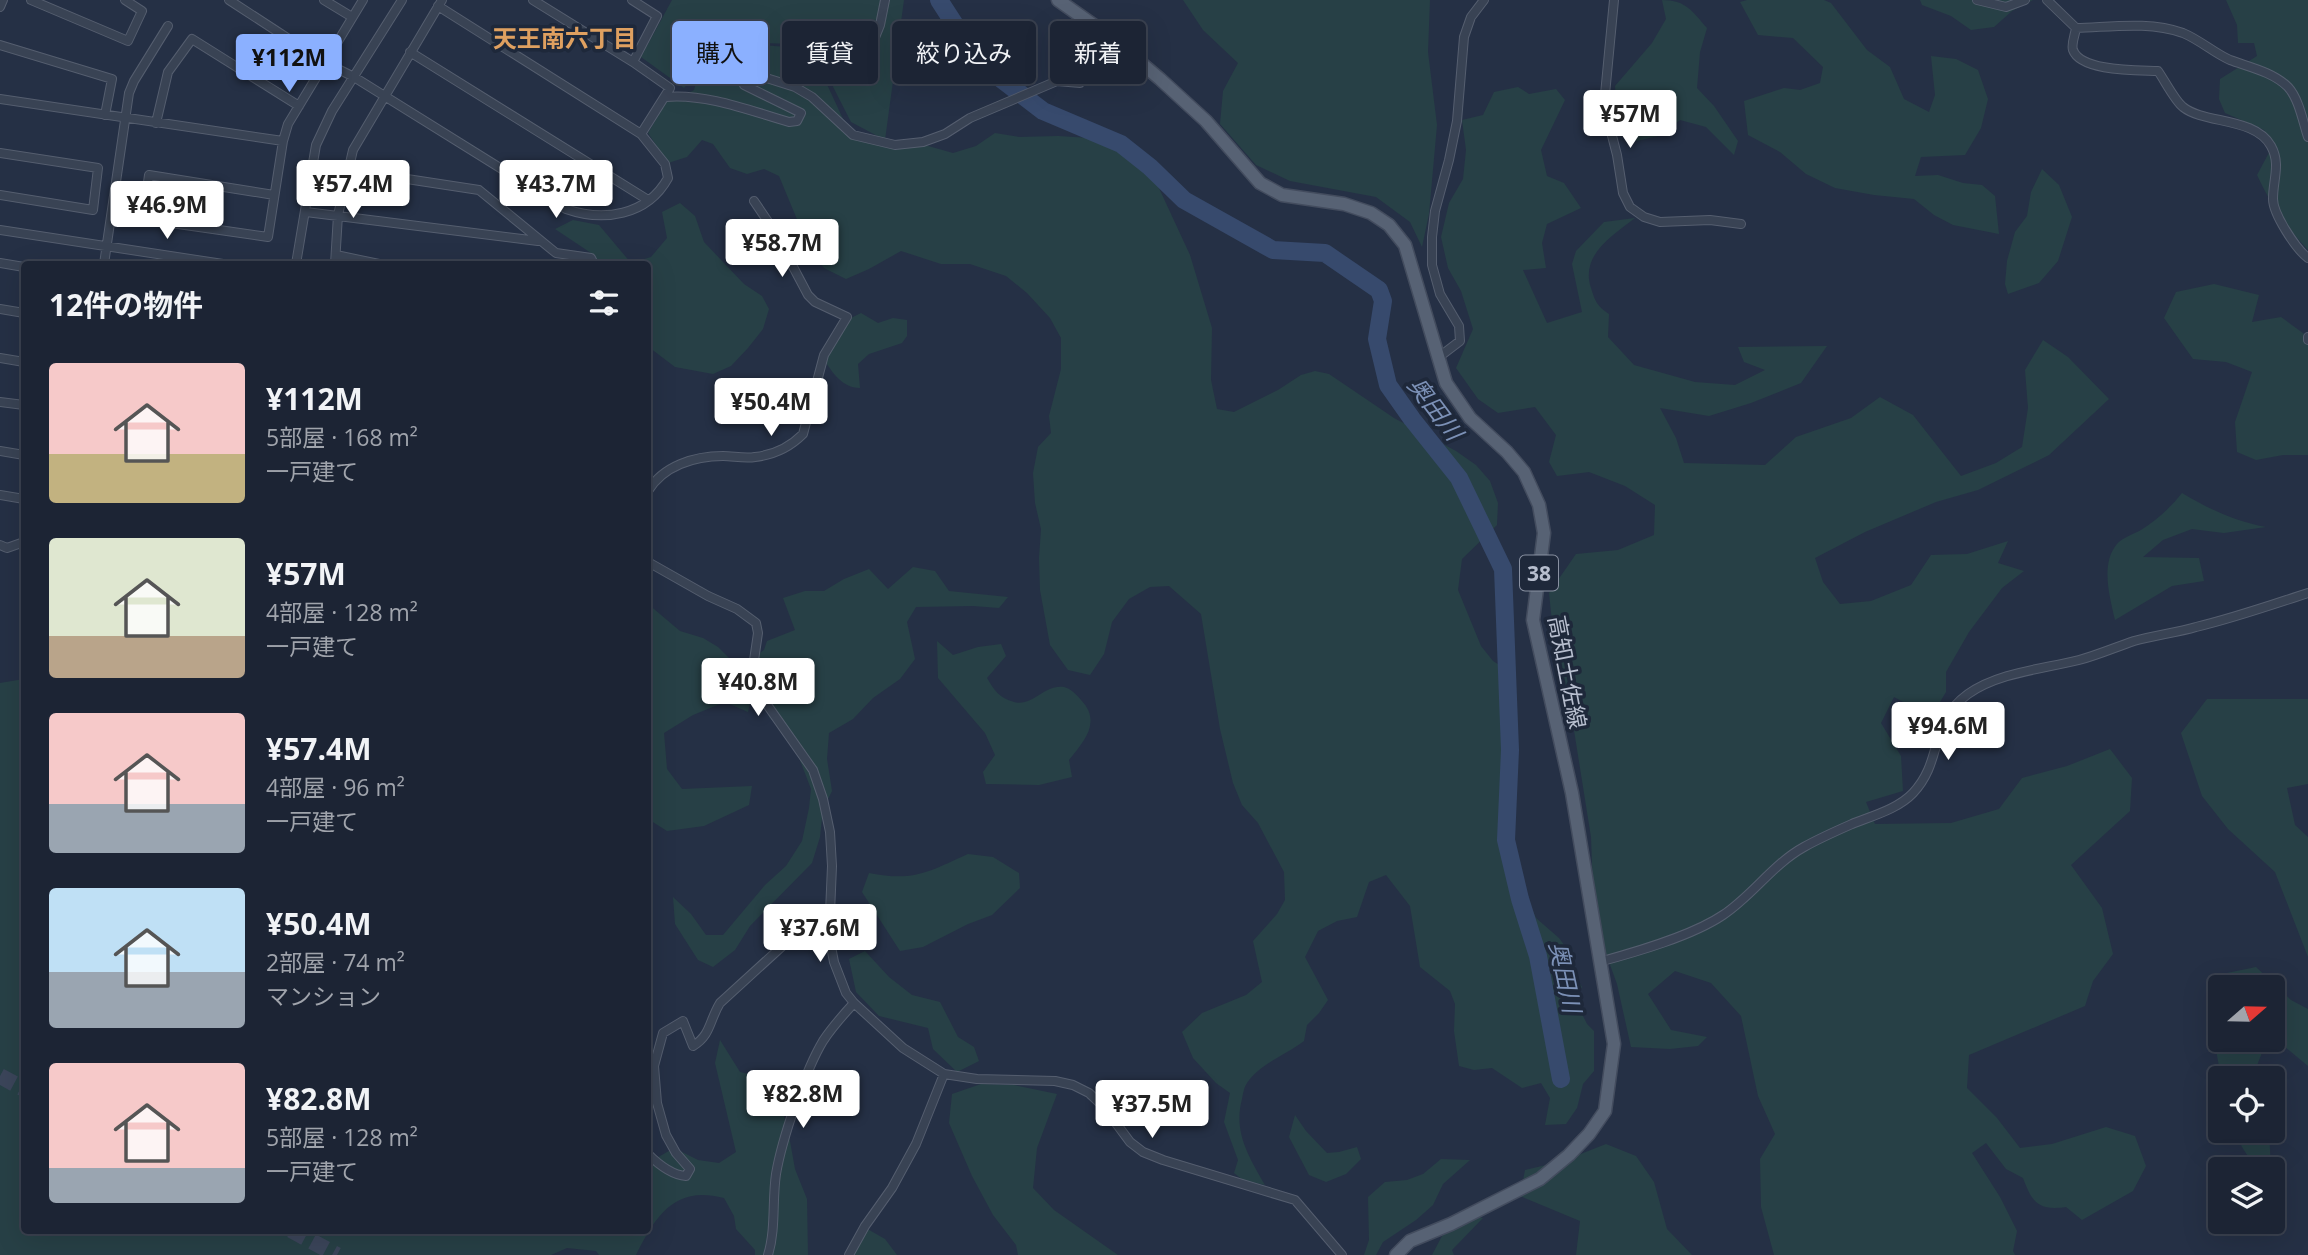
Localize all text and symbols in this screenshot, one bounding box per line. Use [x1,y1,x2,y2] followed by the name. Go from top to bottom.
[493,21,637,54] district label: 天王南六丁目
[672,21,768,84] chip: 購入
[782,21,878,84] chip: 賃貸
[892,21,1036,84] chip: 絞り込み
[1050,21,1146,84] chip: 新着
[240,34,338,94] pin: ¥112M
[252,41,326,73] text: ¥112M
[1589,90,1671,150] pin: ¥57M
[1599,97,1661,129] text: ¥57M
[296,160,410,220] pin: ¥57.4M
[499,160,613,220] pin: ¥43.7M
[313,167,393,199] text: ¥57.4M
[516,167,596,199] text: ¥43.7M
[110,182,224,241] pin: ¥46.9M
[127,188,207,220] text: ¥46.9M
[725,219,839,279] pin: ¥58.7M
[742,226,822,258] text: ¥58.7M
[49,284,203,325] text: 12件の物件
[585,284,623,322] icon: filters
[1401,369,1473,449] water label: 奥田川
[266,378,363,419] text: ¥112M
[714,378,828,438] pin: ¥50.4M
[731,385,811,417] text: ¥50.4M
[105,391,189,475] icon: home
[266,421,418,453] text: 5部屋 · 168 m²
[266,455,358,487] text: 一戸建て
[266,553,346,594] text: ¥57M
[1520,556,1558,590] road number: 38
[105,566,189,650] icon: home
[266,596,418,628] text: 4部屋 · 128 m²
[1541,613,1595,731] street label: 高知土佐線
[266,630,358,662] text: 一戸建て
[701,658,815,718] pin: ¥40.8M
[718,665,798,697] text: ¥40.8M
[1891,702,2005,762] pin: ¥94.6M
[1908,709,1988,741] text: ¥94.6M
[266,728,371,769] text: ¥57.4M
[105,741,189,825] icon: home
[266,771,405,803] text: 4部屋 · 96 m²
[266,805,358,837] text: 一戸建て
[266,903,371,944] text: ¥50.4M
[763,904,877,964] pin: ¥37.6M
[780,911,860,943] text: ¥37.6M
[105,916,189,1000] icon: home
[1542,938,1590,1019] water label: 奥田川
[266,946,405,978] text: 2部屋 · 74 m²
[2208,975,2286,1052] north arrow
[2208,975,2285,1234] map controls
[266,980,381,1012] text: マンション
[2208,1066,2285,1143] button: locate
[746,1070,860,1130] pin: ¥82.8M
[763,1077,843,1109] text: ¥82.8M
[266,1078,371,1119] text: ¥82.8M
[1095,1080,1209,1140] pin: ¥37.5M
[1112,1087,1192,1119] text: ¥37.5M
[105,1091,189,1175] icon: home
[266,1121,418,1153] text: 5部屋 · 128 m²
[266,1155,358,1187] text: 一戸建て
[2208,1157,2285,1234] button: layers

